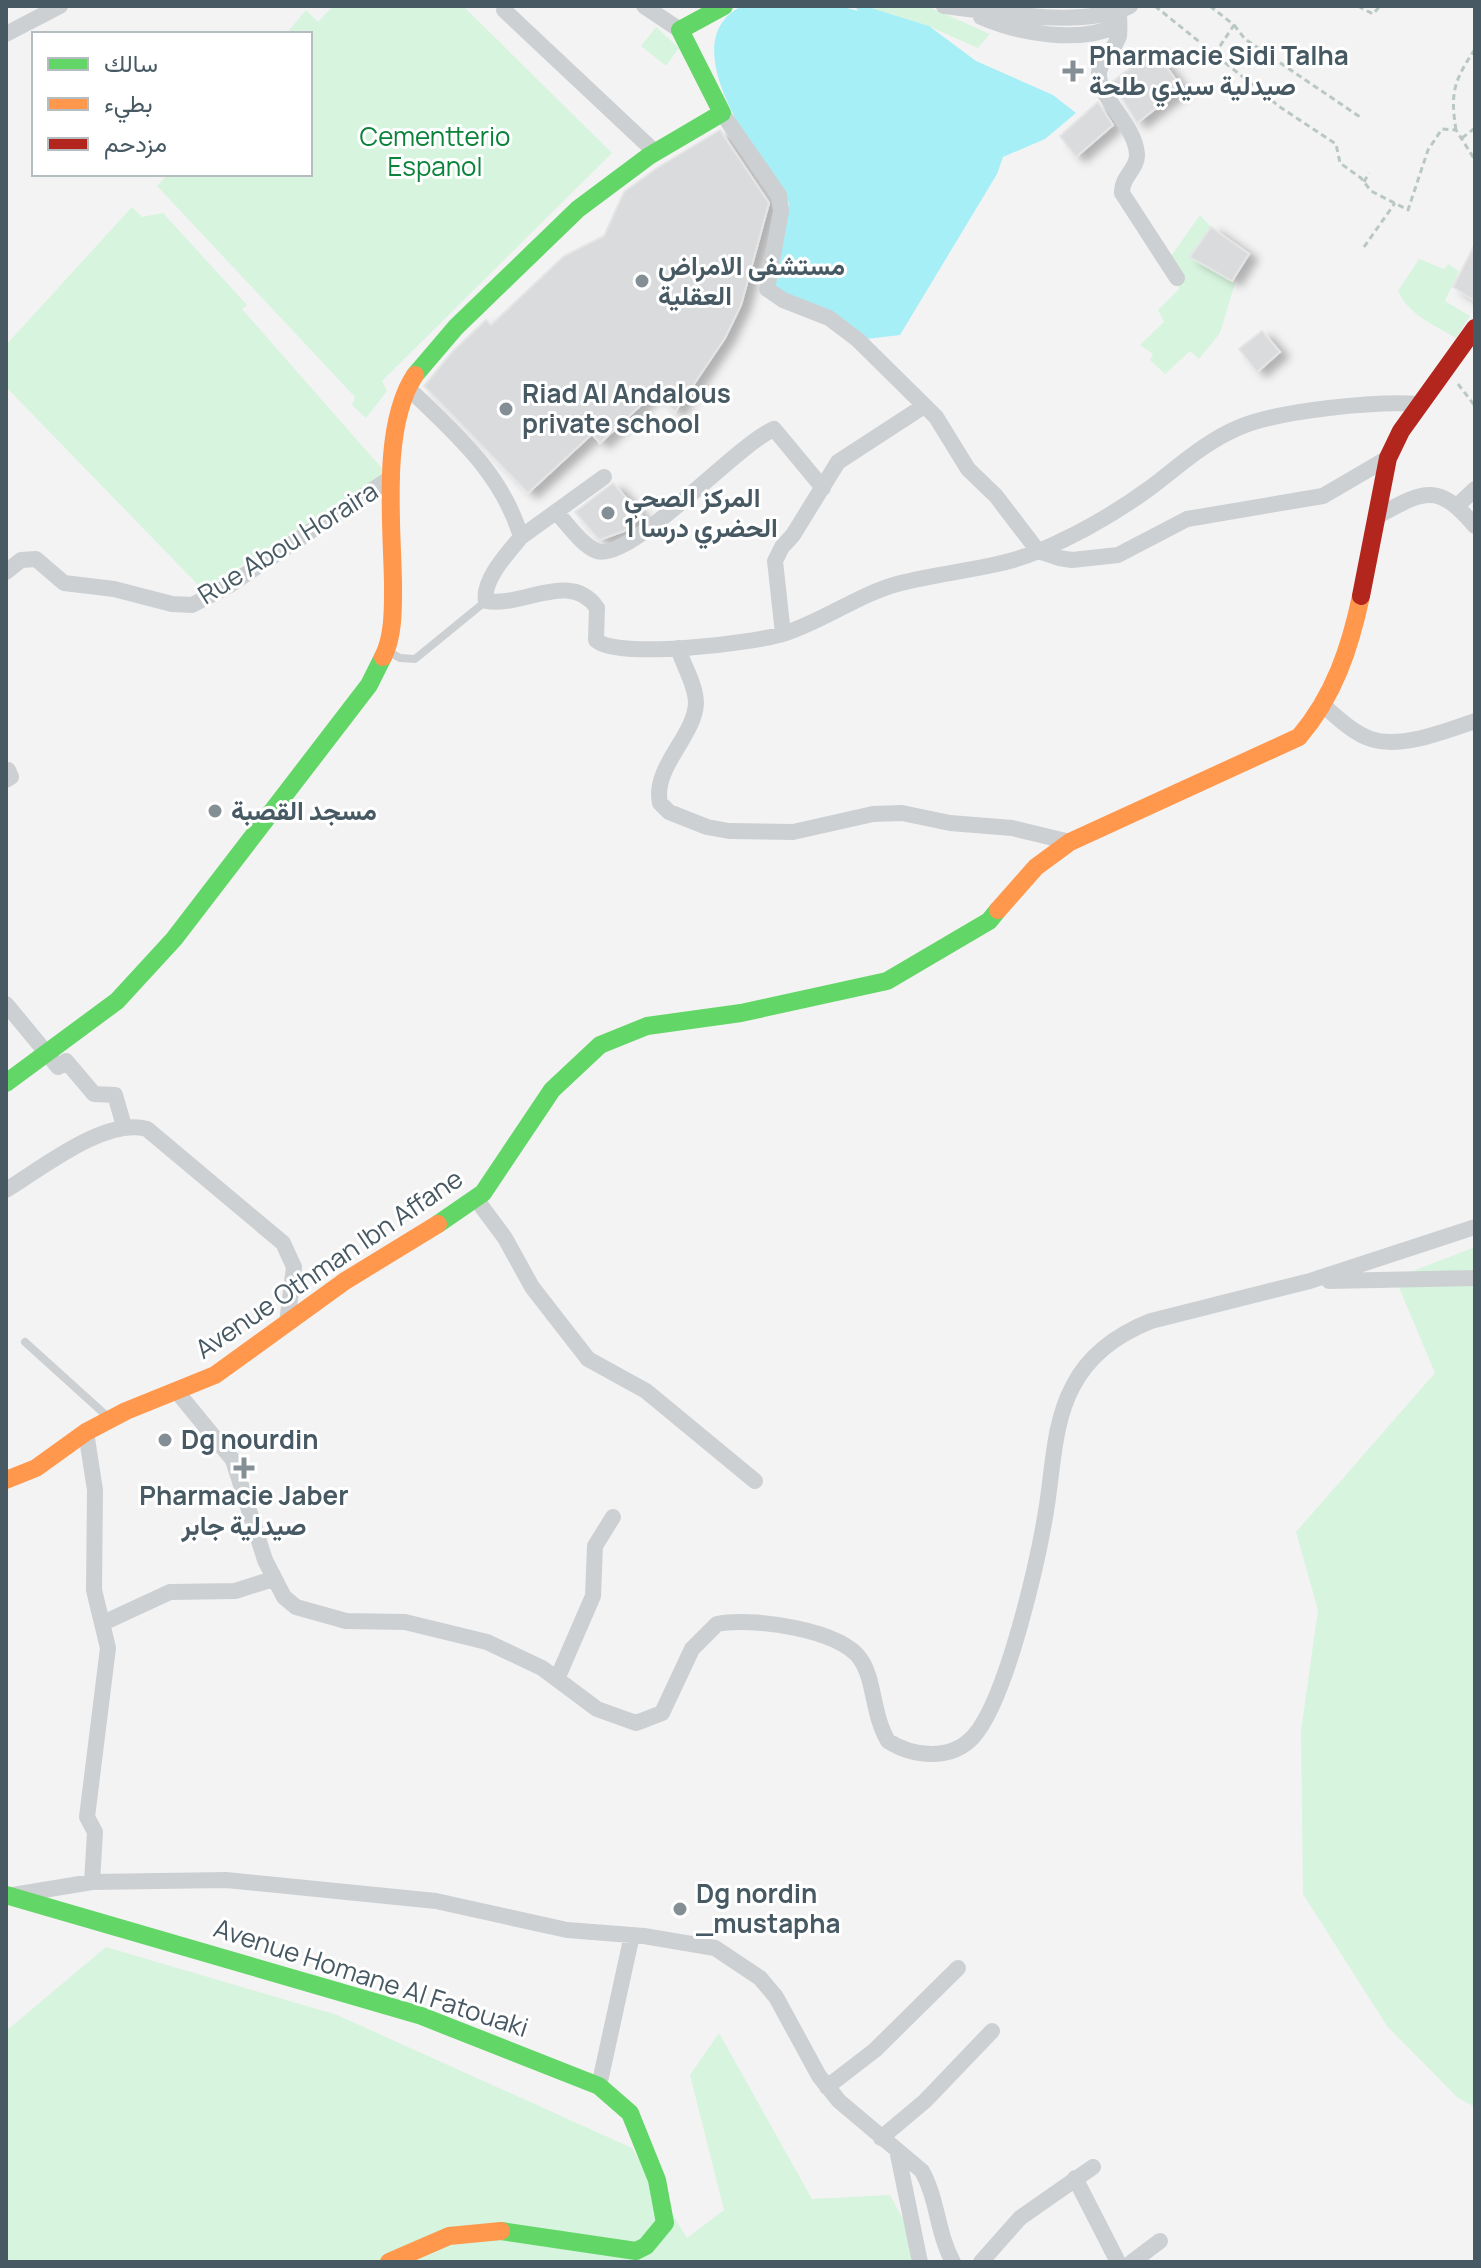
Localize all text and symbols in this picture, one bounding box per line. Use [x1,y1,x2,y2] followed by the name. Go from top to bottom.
[32,32,312,176] legend
[1089,37,1349,108] place label: Pharmacie Sidi Talha صيدلية سيدي طلحة
[104,46,158,79] text: سالك
[1064,62,1082,80] marker: Pharmacie Sidi Talha صيدلية سيدي طلحة
[104,86,153,123] text: بطيء
[360,118,510,184] park label: Cementterio Espanol
[104,126,167,160] text: مزدحم
[658,247,845,313] place label: مستشفى الامراض العقلية
[633,272,651,290] marker: مستشفى الامراض العقلية
[522,375,731,441] place label: Riad Al Andalous private school
[497,400,515,418] marker: Riad Al Andalous private school
[191,472,384,612] street label: Rue Abou Horaira
[624,479,778,550] place label: المركز الصحي الحضري درسا 1
[599,504,617,522] marker: المركز الصحي الحضري درسا 1
[231,792,377,828] place label: مسجد القصبة
[206,802,224,820] marker: مسجد القصبة
[187,1160,469,1366] street label: Avenue Othman Ibn Affane
[181,1421,319,1457] place label: Dg nourdin
[156,1431,174,1449] marker: Dg nourdin
[235,1459,253,1477] marker: Pharmacie Jaber صيدلية جابر
[139,1477,349,1543] place label: Pharmacie Jaber صيدلية جابر
[696,1875,840,1941] place label: Dg nordin _mustapha
[671,1900,689,1918] marker: Dg nordin _mustapha
[210,1909,533,2045] street label: Avenue Homane Al Fatouaki

